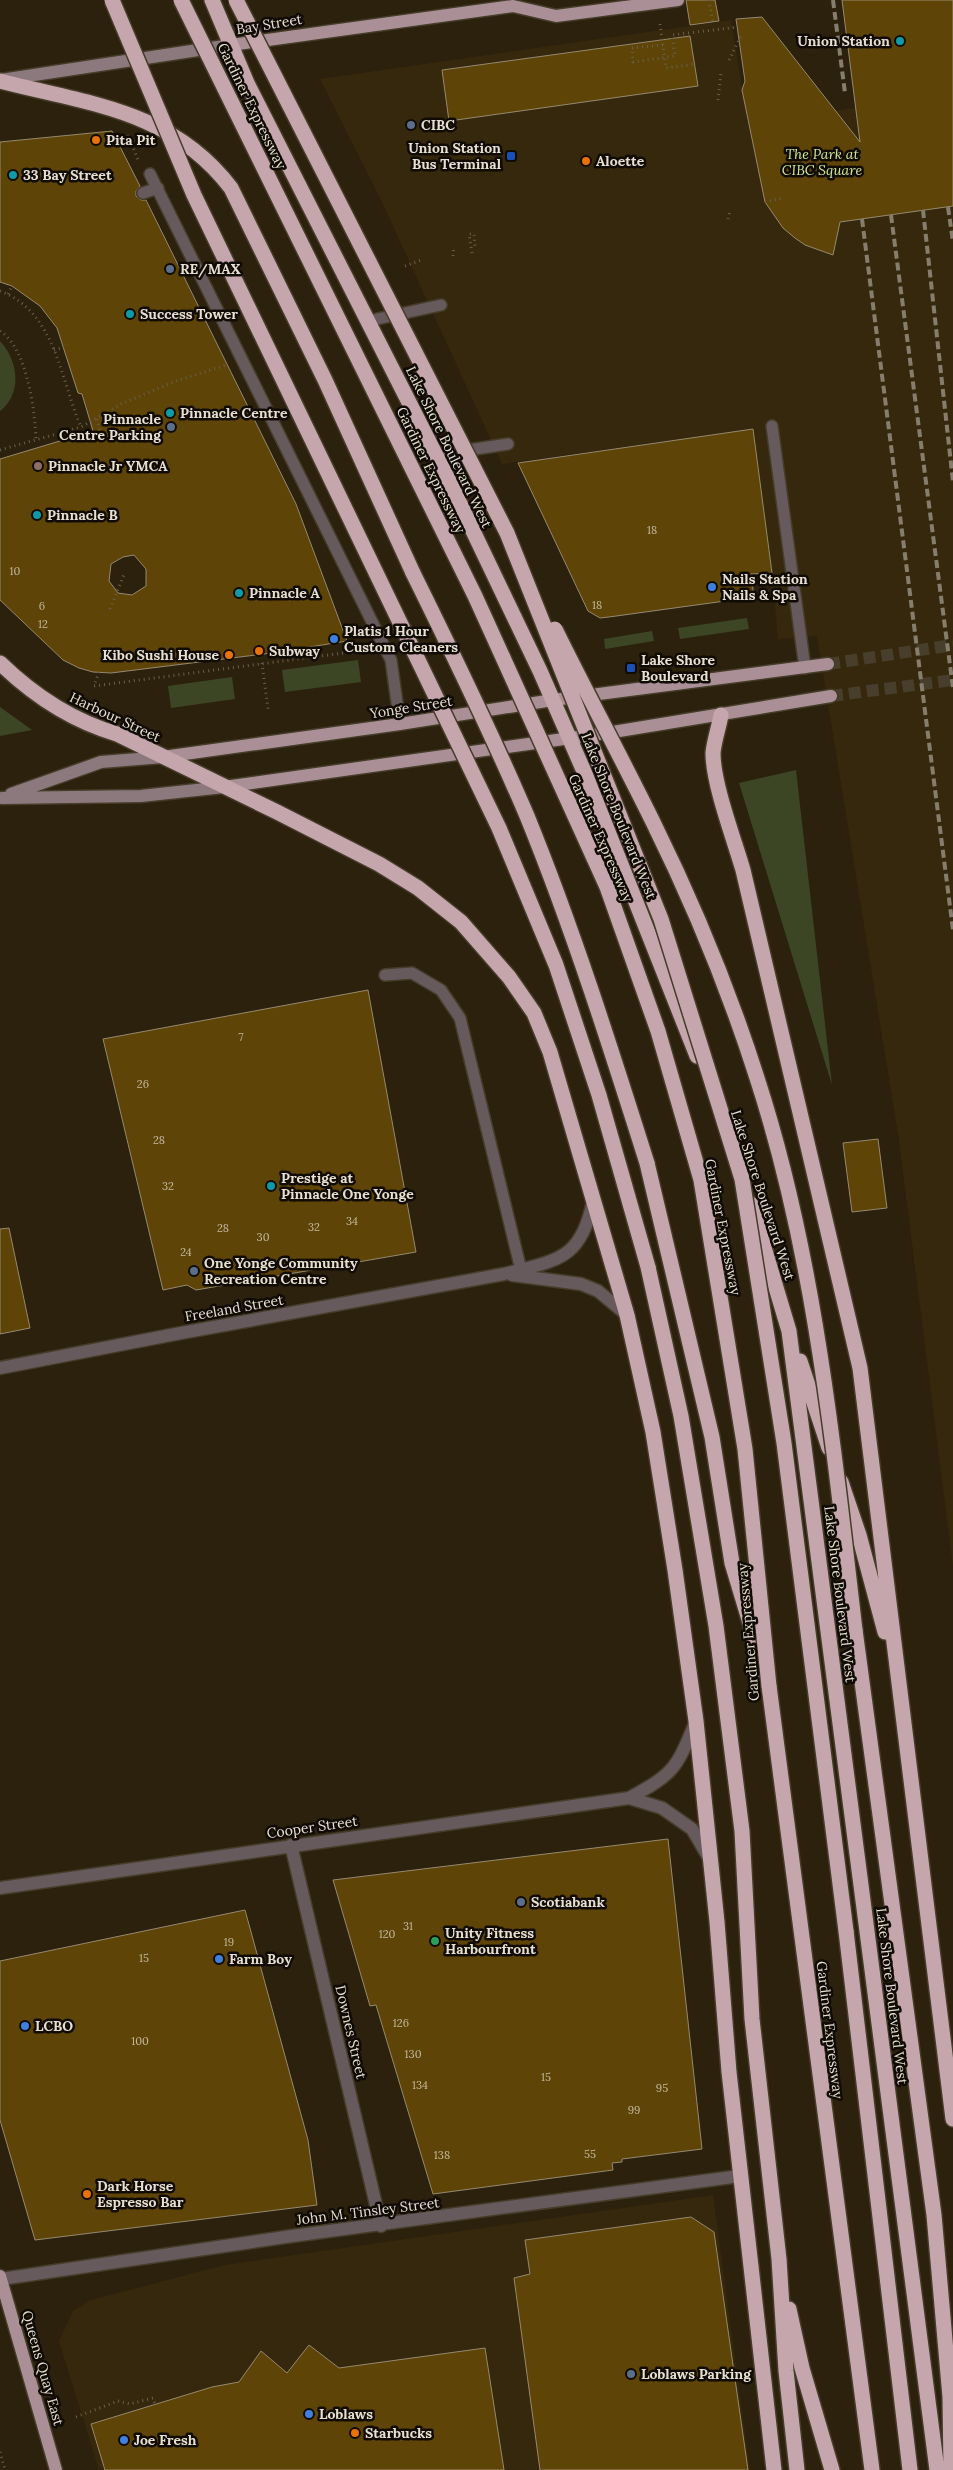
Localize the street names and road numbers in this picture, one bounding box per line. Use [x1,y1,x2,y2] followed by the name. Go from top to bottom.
[235,10,304,38] street label: Bay Street
[214,40,291,173] street label: Gardiner Expressway
[402,363,496,531] street label: Lake Shore Boulevard West
[393,404,470,537] street label: Gardiner Expressway
[67,688,164,746] street label: Harbour Street
[368,692,454,723] street label: Yonge Street
[577,730,661,902] street label: Lake Shore Boulevard West
[565,771,638,905] street label: Gardiner Expressway
[727,1108,799,1283] street label: Lake Shore Boulevard West
[701,1157,745,1297] street label: Gardiner Expressway
[183,1290,285,1326] street label: Freeland Street
[820,1505,860,1684] street label: Lake Shore Boulevard West
[733,1562,763,1702] street label: Gardiner Expressway
[265,1812,359,1842] street label: Cooper Street
[872,1907,912,2086] street label: Lake Shore Boulevard West
[813,1960,847,2100] street label: Gardiner Expressway
[331,1983,371,2081] street label: Downes Street
[295,2193,441,2229] street label: John M. Tinsley Street
[18,2308,68,2428] street label: Queens Quay East

